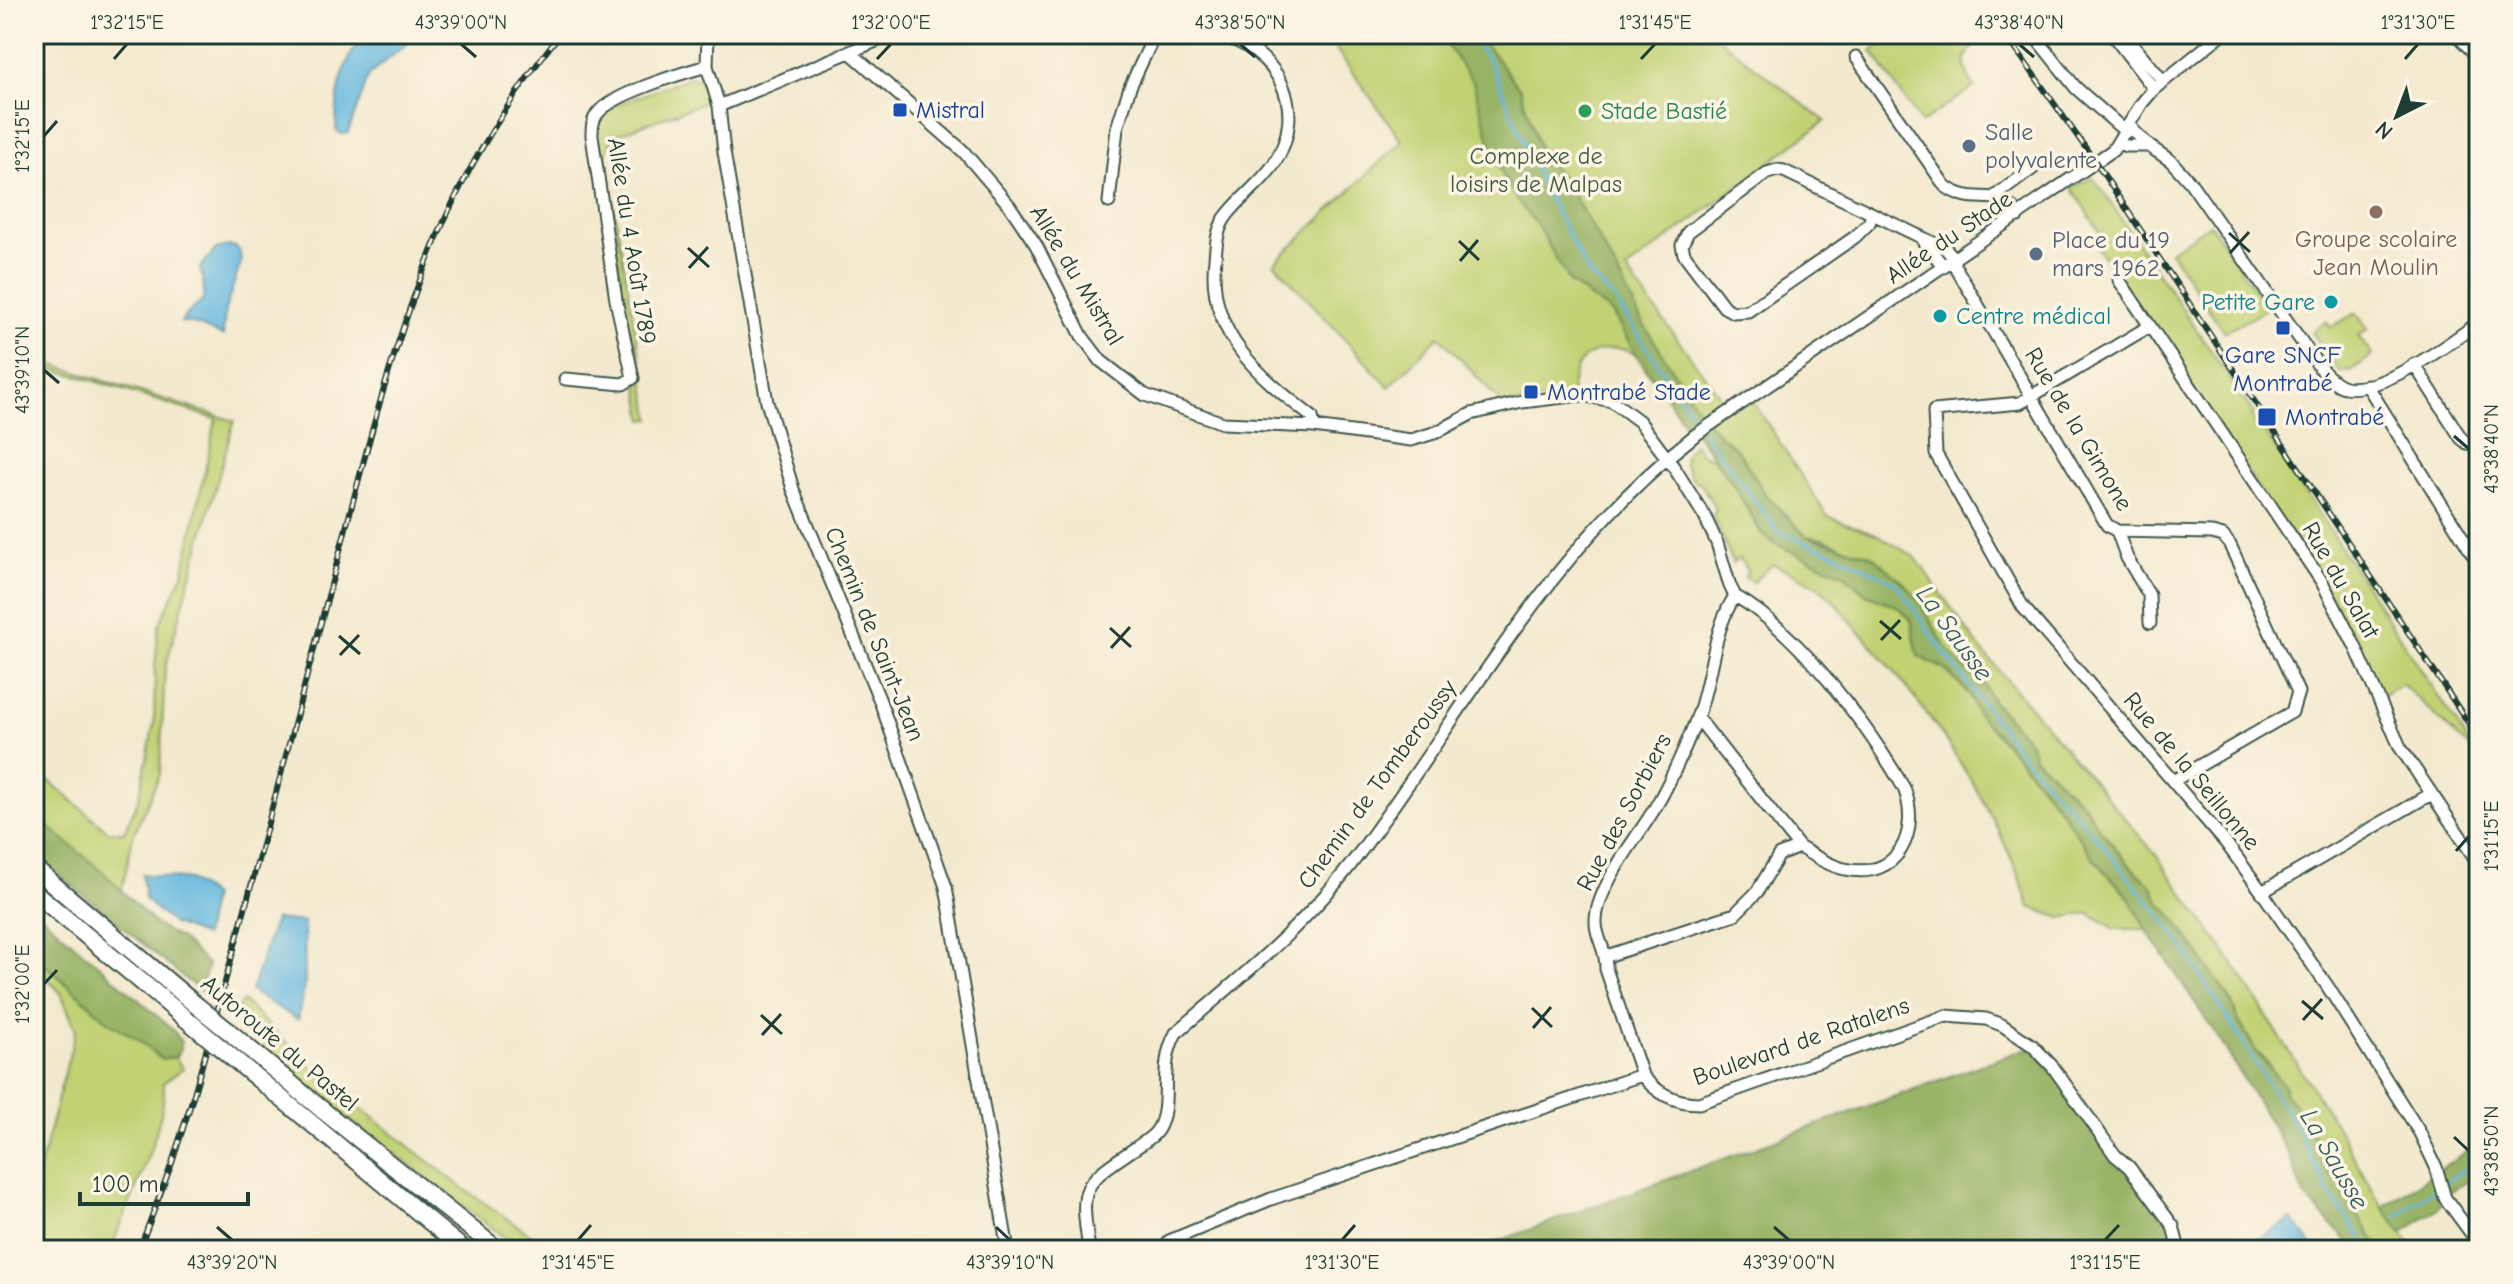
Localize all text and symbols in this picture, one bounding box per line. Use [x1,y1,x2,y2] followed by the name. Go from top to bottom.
[90,11,164,34] text: 1°32'15"E
[415,11,507,34] text: 43°39'00"N
[851,11,931,34] text: 1°32'00"E
[1195,11,1285,34] text: 43°38'50"N
[1619,11,1691,34] text: 1°31'45"E
[1974,11,2064,34] text: 43°38'40"N
[2381,11,2455,34] text: 1°31'30"E
[2357,76,2437,156] north arrow
[916,96,985,124] place label: Mistral
[1601,97,1727,125] place label: Stade Bastié
[11,99,34,173] text: 1°32'15"E
[891,101,909,119] marker: Mistral
[1576,102,1594,120] marker: Stade Bastié
[2370,116,2398,145] text: N
[1985,118,2097,174] place label: Salle polyvalente
[602,136,662,346] street label: Allée du 4 Août 1789
[1960,137,1978,155] marker: Salle polyvalente
[1450,142,1622,198] park label: Complexe de loisirs de Malpas
[1881,185,2017,289] street label: Allée du Stade
[1024,200,1130,350] street label: Allée du Mistral
[2367,203,2385,221] marker: Groupe scolaire Jean Moulin
[2295,225,2457,281] place label: Groupe scolaire Jean Moulin
[2052,226,2170,282] place label: Place du 19 mars 1962
[2027,245,2045,263] marker: Place du 19 mars 1962
[2201,288,2315,316] place label: Petite Gare
[2322,293,2340,311] marker: Petite Gare
[1956,302,2111,330] place label: Centre médical
[1931,307,1949,325] marker: Centre médical
[2274,319,2292,337] marker: Gare SNCF Montrabé
[11,326,34,414] text: 43°39'10"N
[2225,341,2341,397] place label: Gare SNCF Montrabé
[2019,342,2139,516] street label: Rue de la Gimone
[1547,378,1711,406] place label: Montrabé Stade
[1522,383,1540,401] marker: Montrabé Stade
[2285,403,2384,431] place label: Montrabé
[2480,404,2503,494] text: 43°38'40"N
[2256,406,2278,428] marker: Montrabé
[2296,517,2386,644] street label: Rue du Salat
[819,523,931,745] street label: Chemin de Saint-Jean
[1910,580,1999,687] water label: La Sausse
[1292,674,1462,894] street label: Chemin de Tomberoussy
[2118,686,2266,856] street label: Rue de la Seillonne
[1571,728,1677,896] street label: Rue des Sorbiers
[2480,800,2503,872] text: 1°31'15"E
[11,944,34,1024] text: 1°32'00"E
[196,969,364,1117] street label: Autoroute du Pastel
[1689,991,1913,1091] street label: Boulevard de Ratalens
[2293,1104,2375,1215] water label: La Sausse
[2480,1106,2503,1196] text: 43°38'50"N
[80,1156,248,1206] scale bar
[92,1170,159,1198] text: 100 m
[187,1251,277,1274] text: 43°39'20"N
[542,1251,614,1274] text: 1°31'45"E
[966,1251,1054,1274] text: 43°39'10"N
[1305,1251,1379,1274] text: 1°31'30"E
[1743,1251,1835,1274] text: 43°39'00"N
[2069,1251,2141,1274] text: 1°31'15"E

